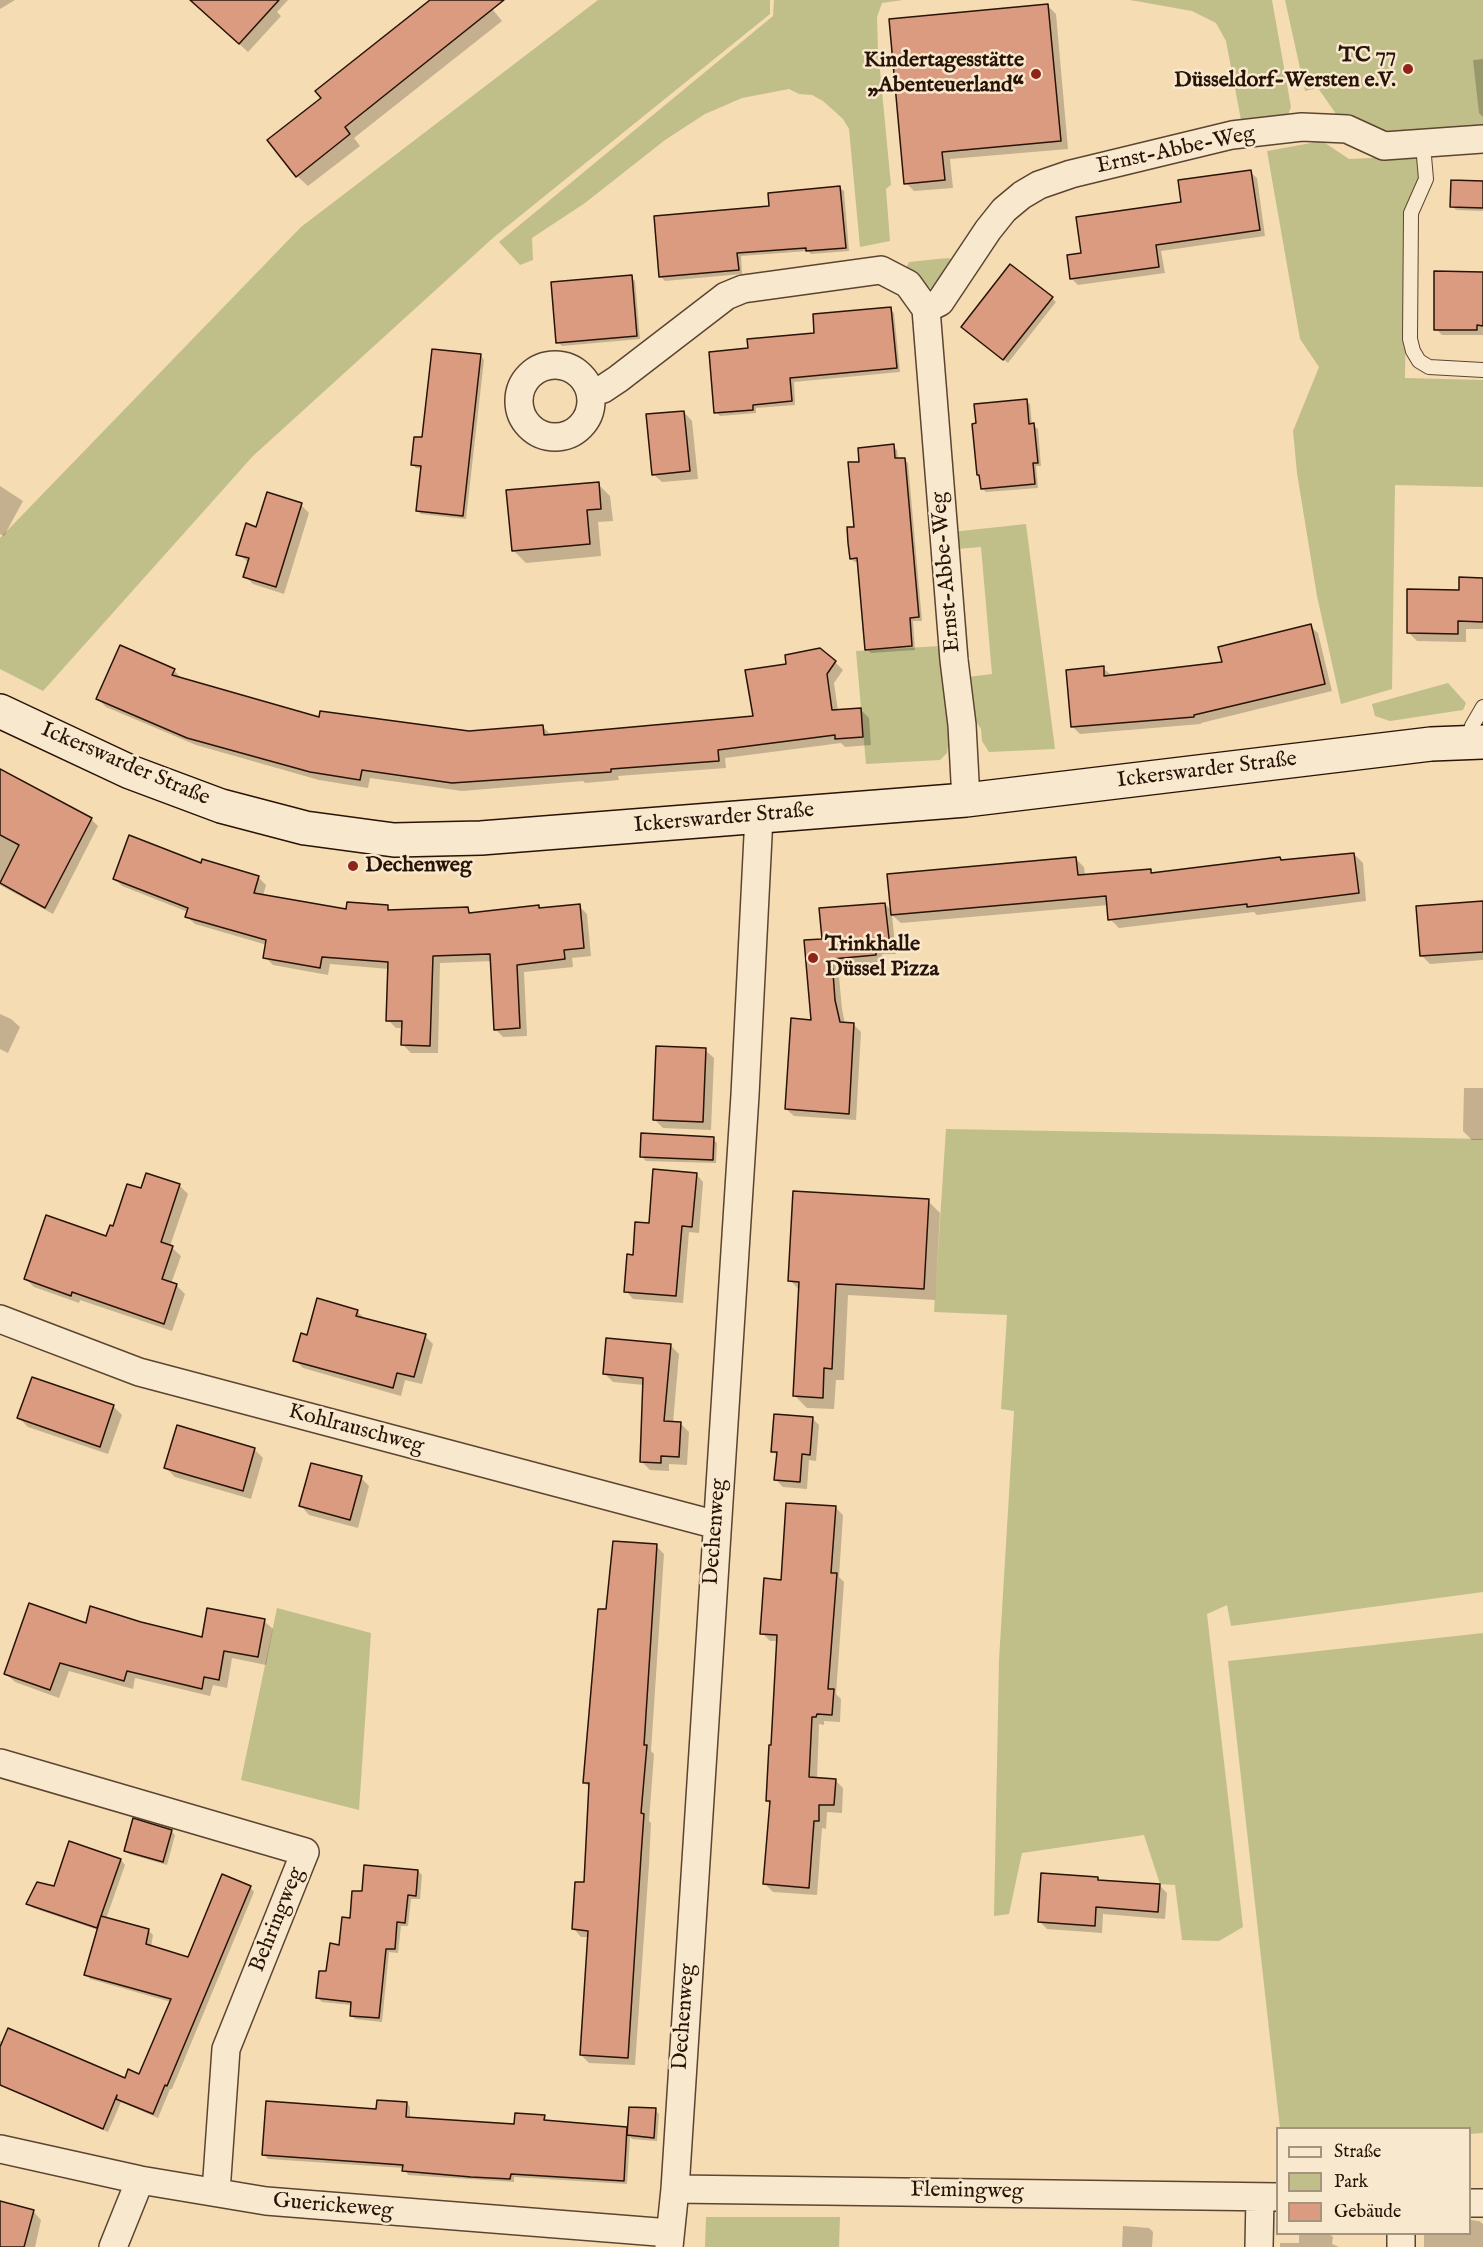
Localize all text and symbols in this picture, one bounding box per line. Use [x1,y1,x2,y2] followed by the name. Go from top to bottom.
[1174,43,1396,94] place label: TC 77 Düsseldorf-Wersten e.V.
[864,48,1024,100] place label: Kindertagesstätte „Abenteuerland“
[1401,62,1415,76] marker: TC 77 Düsseldorf-Wersten e.V.
[1029,67,1043,81] marker: Kindertagesstätte „Abenteuerland“
[1094,121,1258,181] street label: Ernst-Abbe-Weg
[927,491,967,653] street label: Ernst-Abbe-Weg
[37,718,213,812] street label: Ickerswarder Straße
[1116,747,1298,795] street label: Ickerswarder Straße
[633,798,815,840] street label: Ickerswarder Straße
[365,853,472,879] place label: Dechenweg
[346,859,360,873] marker: Dechenweg
[825,932,939,984] place label: Trinkhalle Düssel Pizza
[806,951,820,965] marker: Trinkhalle Düssel Pizza
[285,1399,427,1461] street label: Kohlrauschweg
[699,1478,733,1586] street label: Dechenweg
[245,1864,311,1976] street label: Behringweg
[668,1963,702,2071] street label: Dechenweg
[1276,2127,1471,2235] legend
[1334,2141,1381,2164] text: Straße
[1334,2171,1368,2194] text: Park
[910,2178,1024,2206] street label: Flemingweg
[272,2189,394,2225] street label: Guerickeweg
[1334,2201,1401,2224] text: Gebäude

